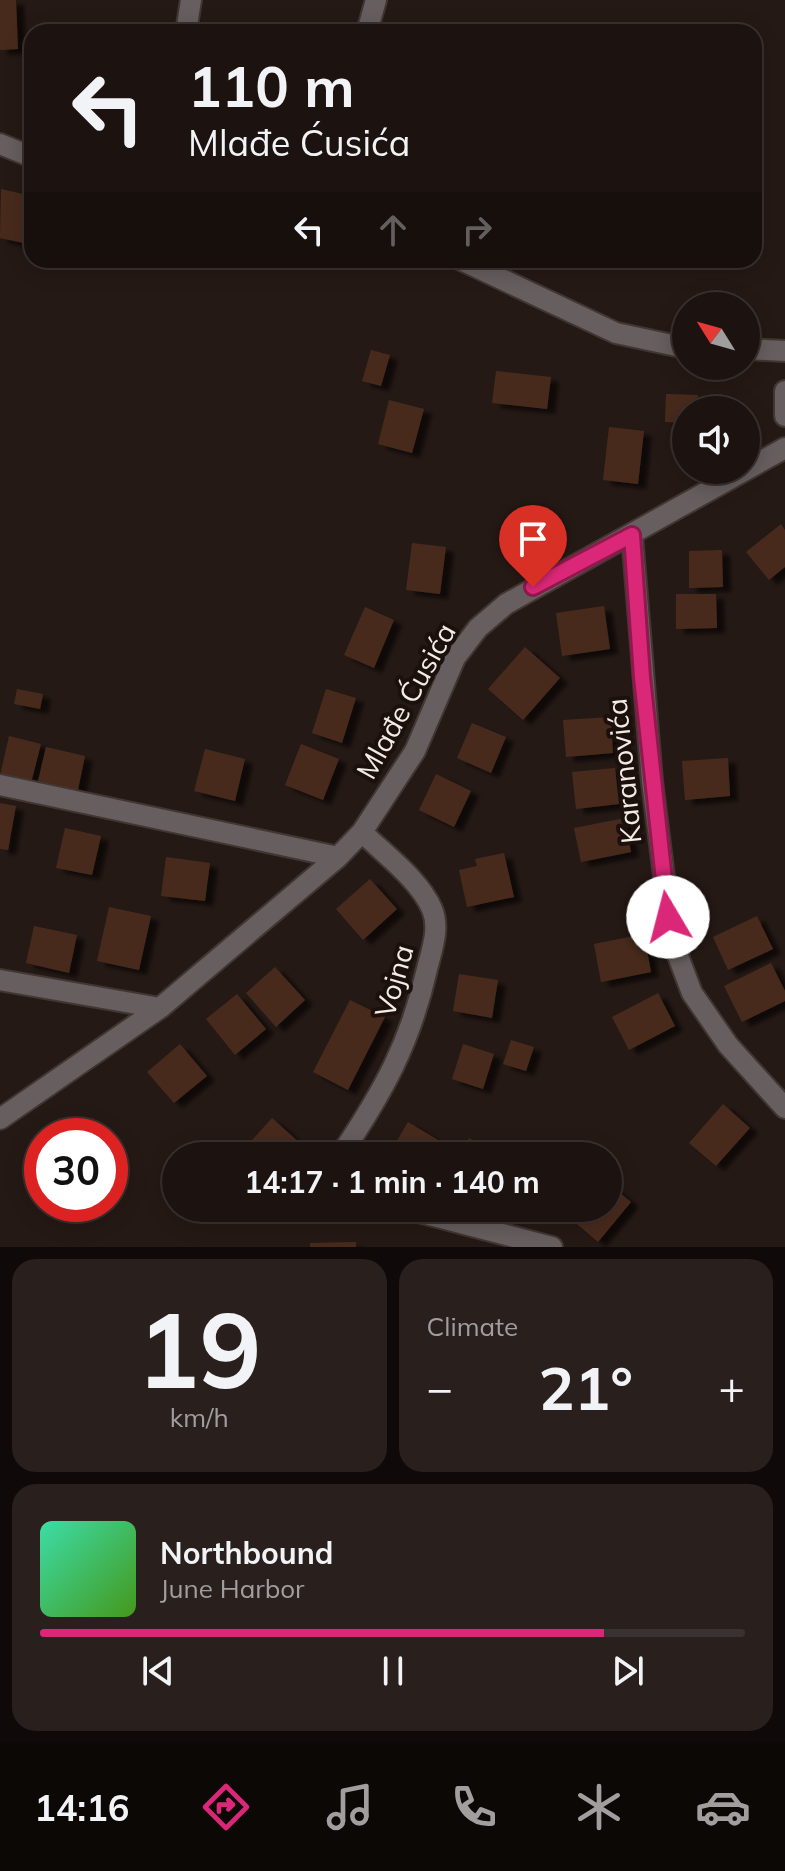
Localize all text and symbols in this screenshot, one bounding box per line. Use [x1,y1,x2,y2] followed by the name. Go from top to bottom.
[188,51,355,121] text: 110 m
[56,56,160,160] icon: left
[188,120,410,165] text: Mlađe Ćusića
[287,208,331,252] icon: left
[371,208,415,252] icon: ahead
[455,208,499,252] icon: right
[672,292,760,380] north arrow
[672,292,760,484] map controls
[672,396,760,484] button: sound
[499,505,567,587] pin
[511,517,555,561] icon: arrive
[348,617,463,785] street label: Mlađe Ćusića
[598,697,649,845] street label: Karanovića
[626,875,710,959] position arrow
[367,941,421,1021] street label: Vojna
[24,1118,128,1222] speed limit sign: 30
[244,1163,540,1201] text: 14:17 · 1 min · 140 m
[137,1283,262,1414] text: 19
[427,1310,518,1343] text: Climate
[538,1350,633,1425] text: 21°
[427,1360,453,1415] text: −
[719,1360,745,1415] text: +
[170,1401,229,1434] text: km/h
[160,1534,333,1572] text: Northbound
[160,1572,305,1605] text: June Harbor
[136,1649,180,1693] icon: previous
[371,1649,415,1693] icon: pause
[606,1649,650,1693] icon: next
[198,1779,254,1835] icon: directions
[322,1779,378,1835] icon: music
[446,1779,502,1835] icon: phone
[571,1779,627,1835] icon: climate
[695,1779,751,1835] icon: car
[34,1785,129,1830] text: 14:16

